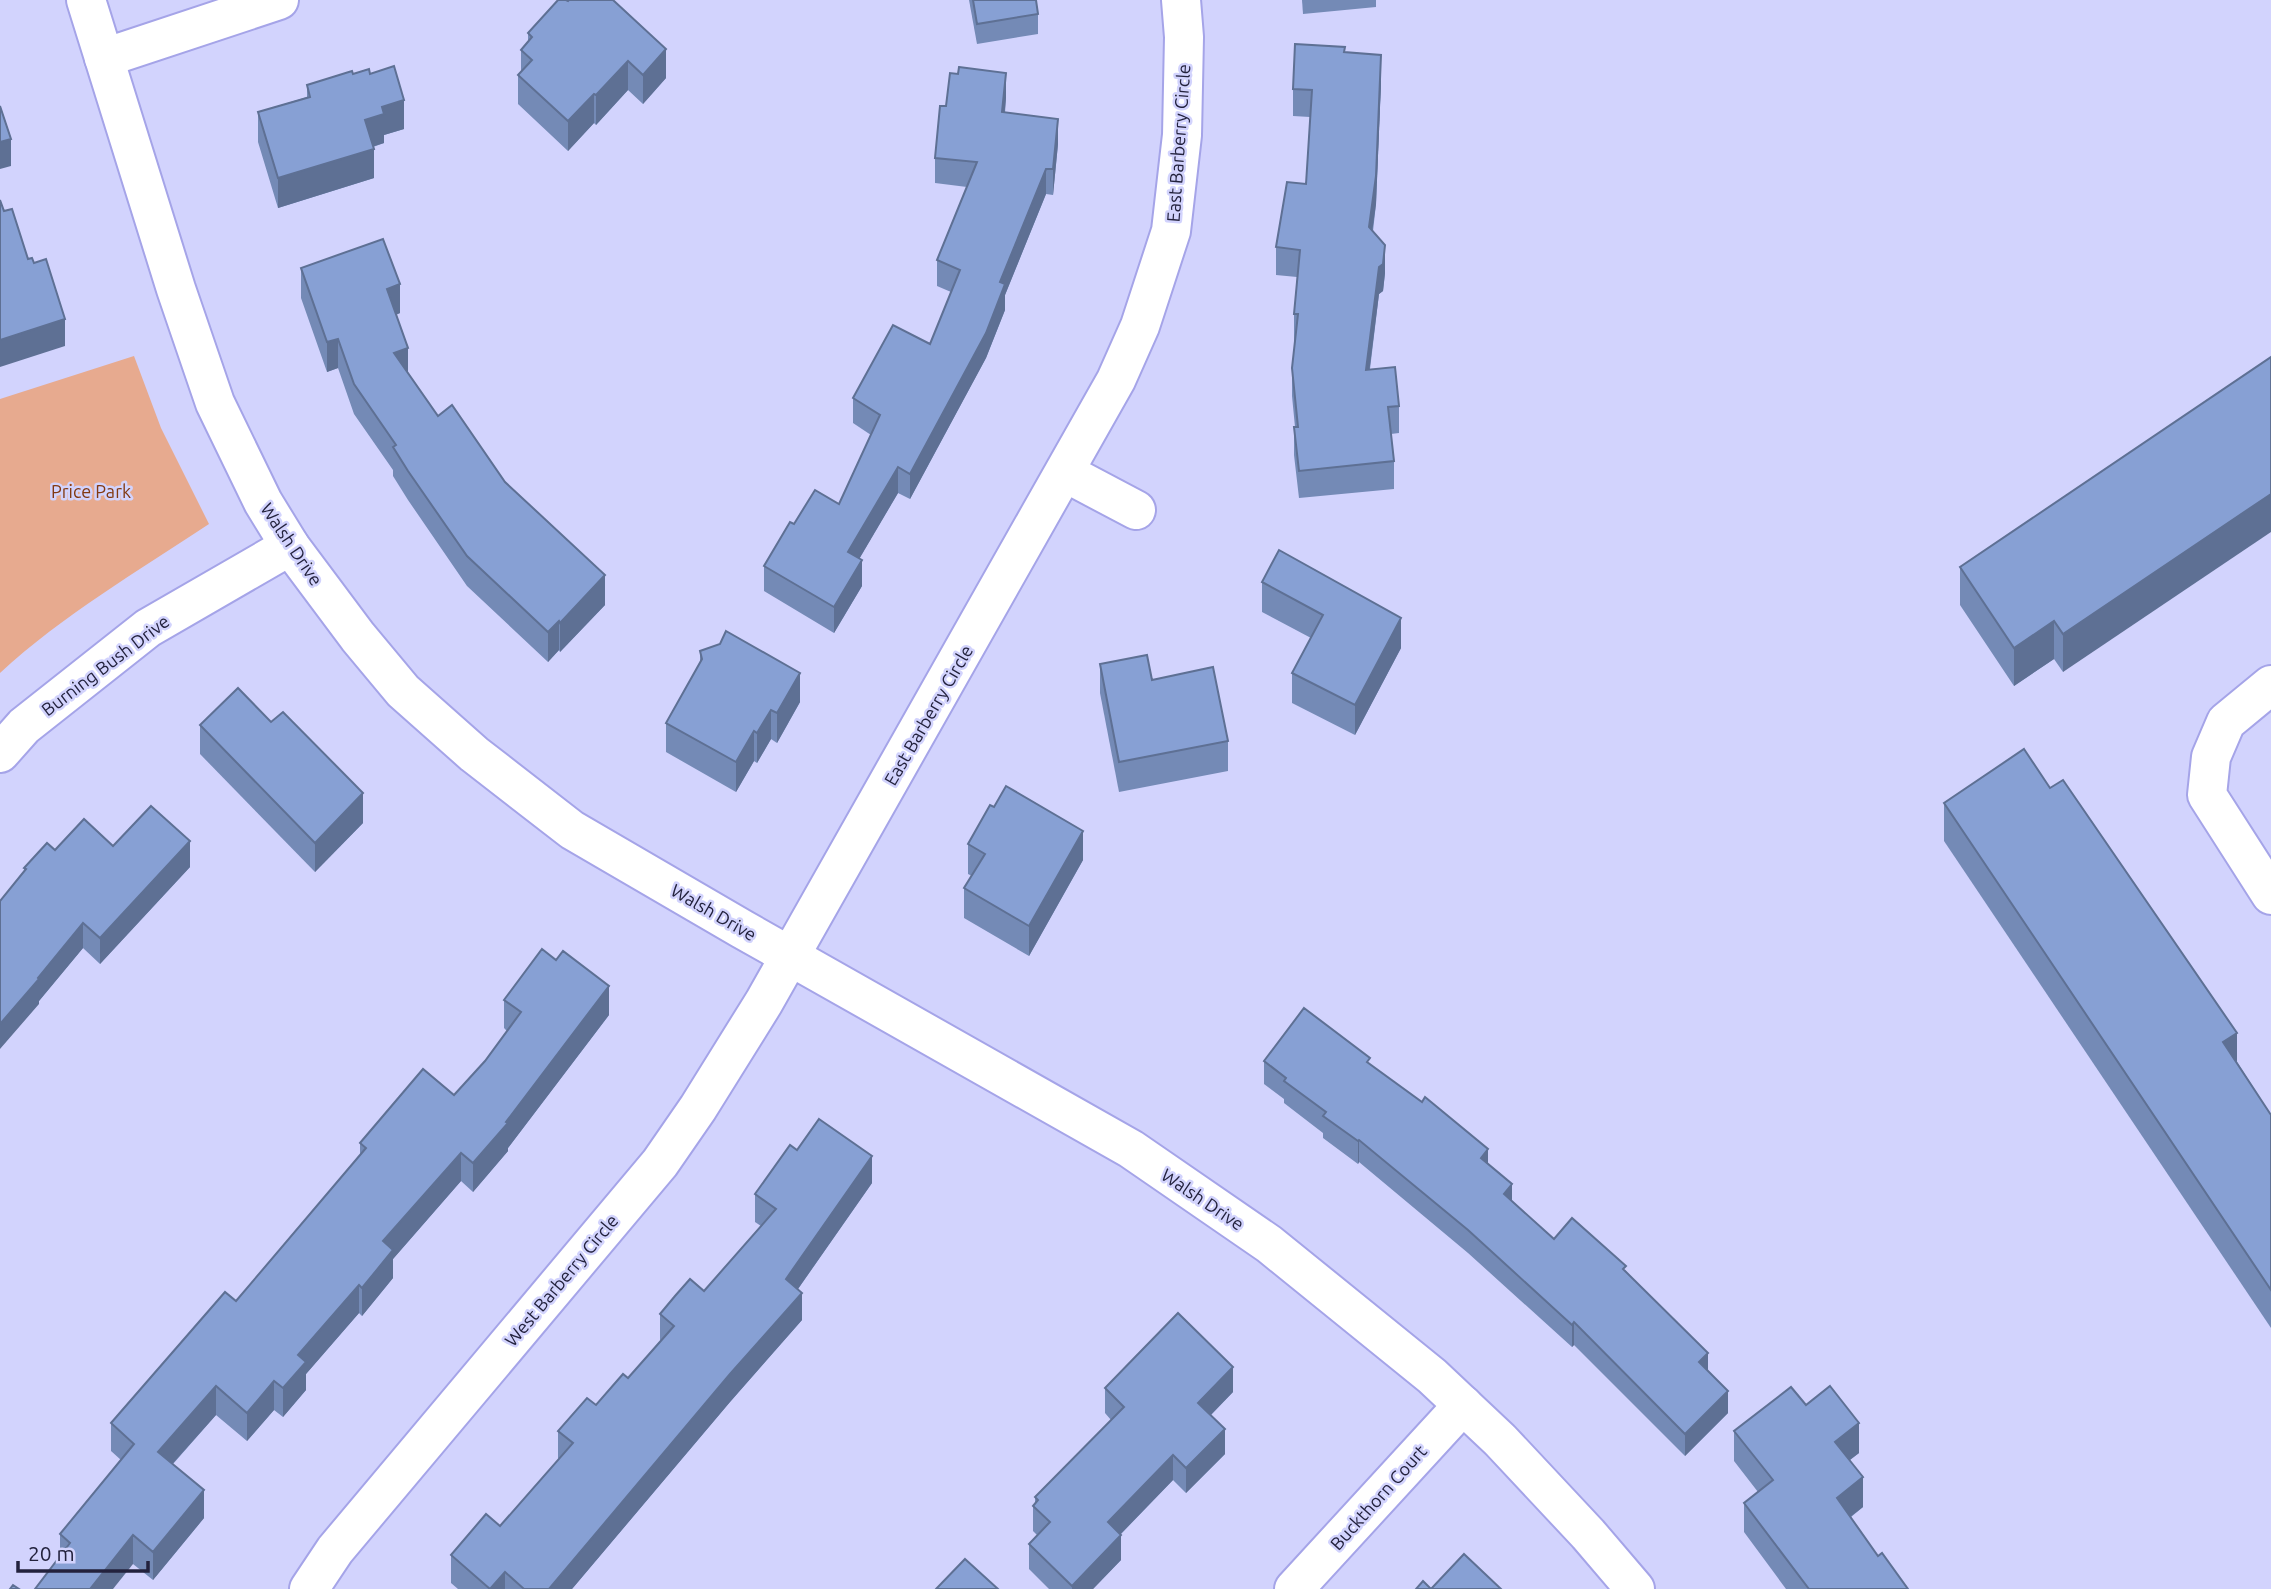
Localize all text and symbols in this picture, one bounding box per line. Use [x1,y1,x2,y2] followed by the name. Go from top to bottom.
[1162,63,1194,223] street label: East Barberry Circle
[51,481,131,501] park label: Price Park
[257,499,327,589] street label: Walsh Drive
[37,611,173,719] street label: Burning Bush Drive
[880,641,976,789] street label: East Barberry Circle
[668,880,760,944] street label: Walsh Drive
[1158,1164,1248,1234] street label: Walsh Drive
[500,1210,622,1350] street label: West Barberry Circle
[1326,1441,1430,1553] street label: Buckthorn Court
[18,1530,147,1574] scale bar
[28,1541,75,1565] text: 20 m

